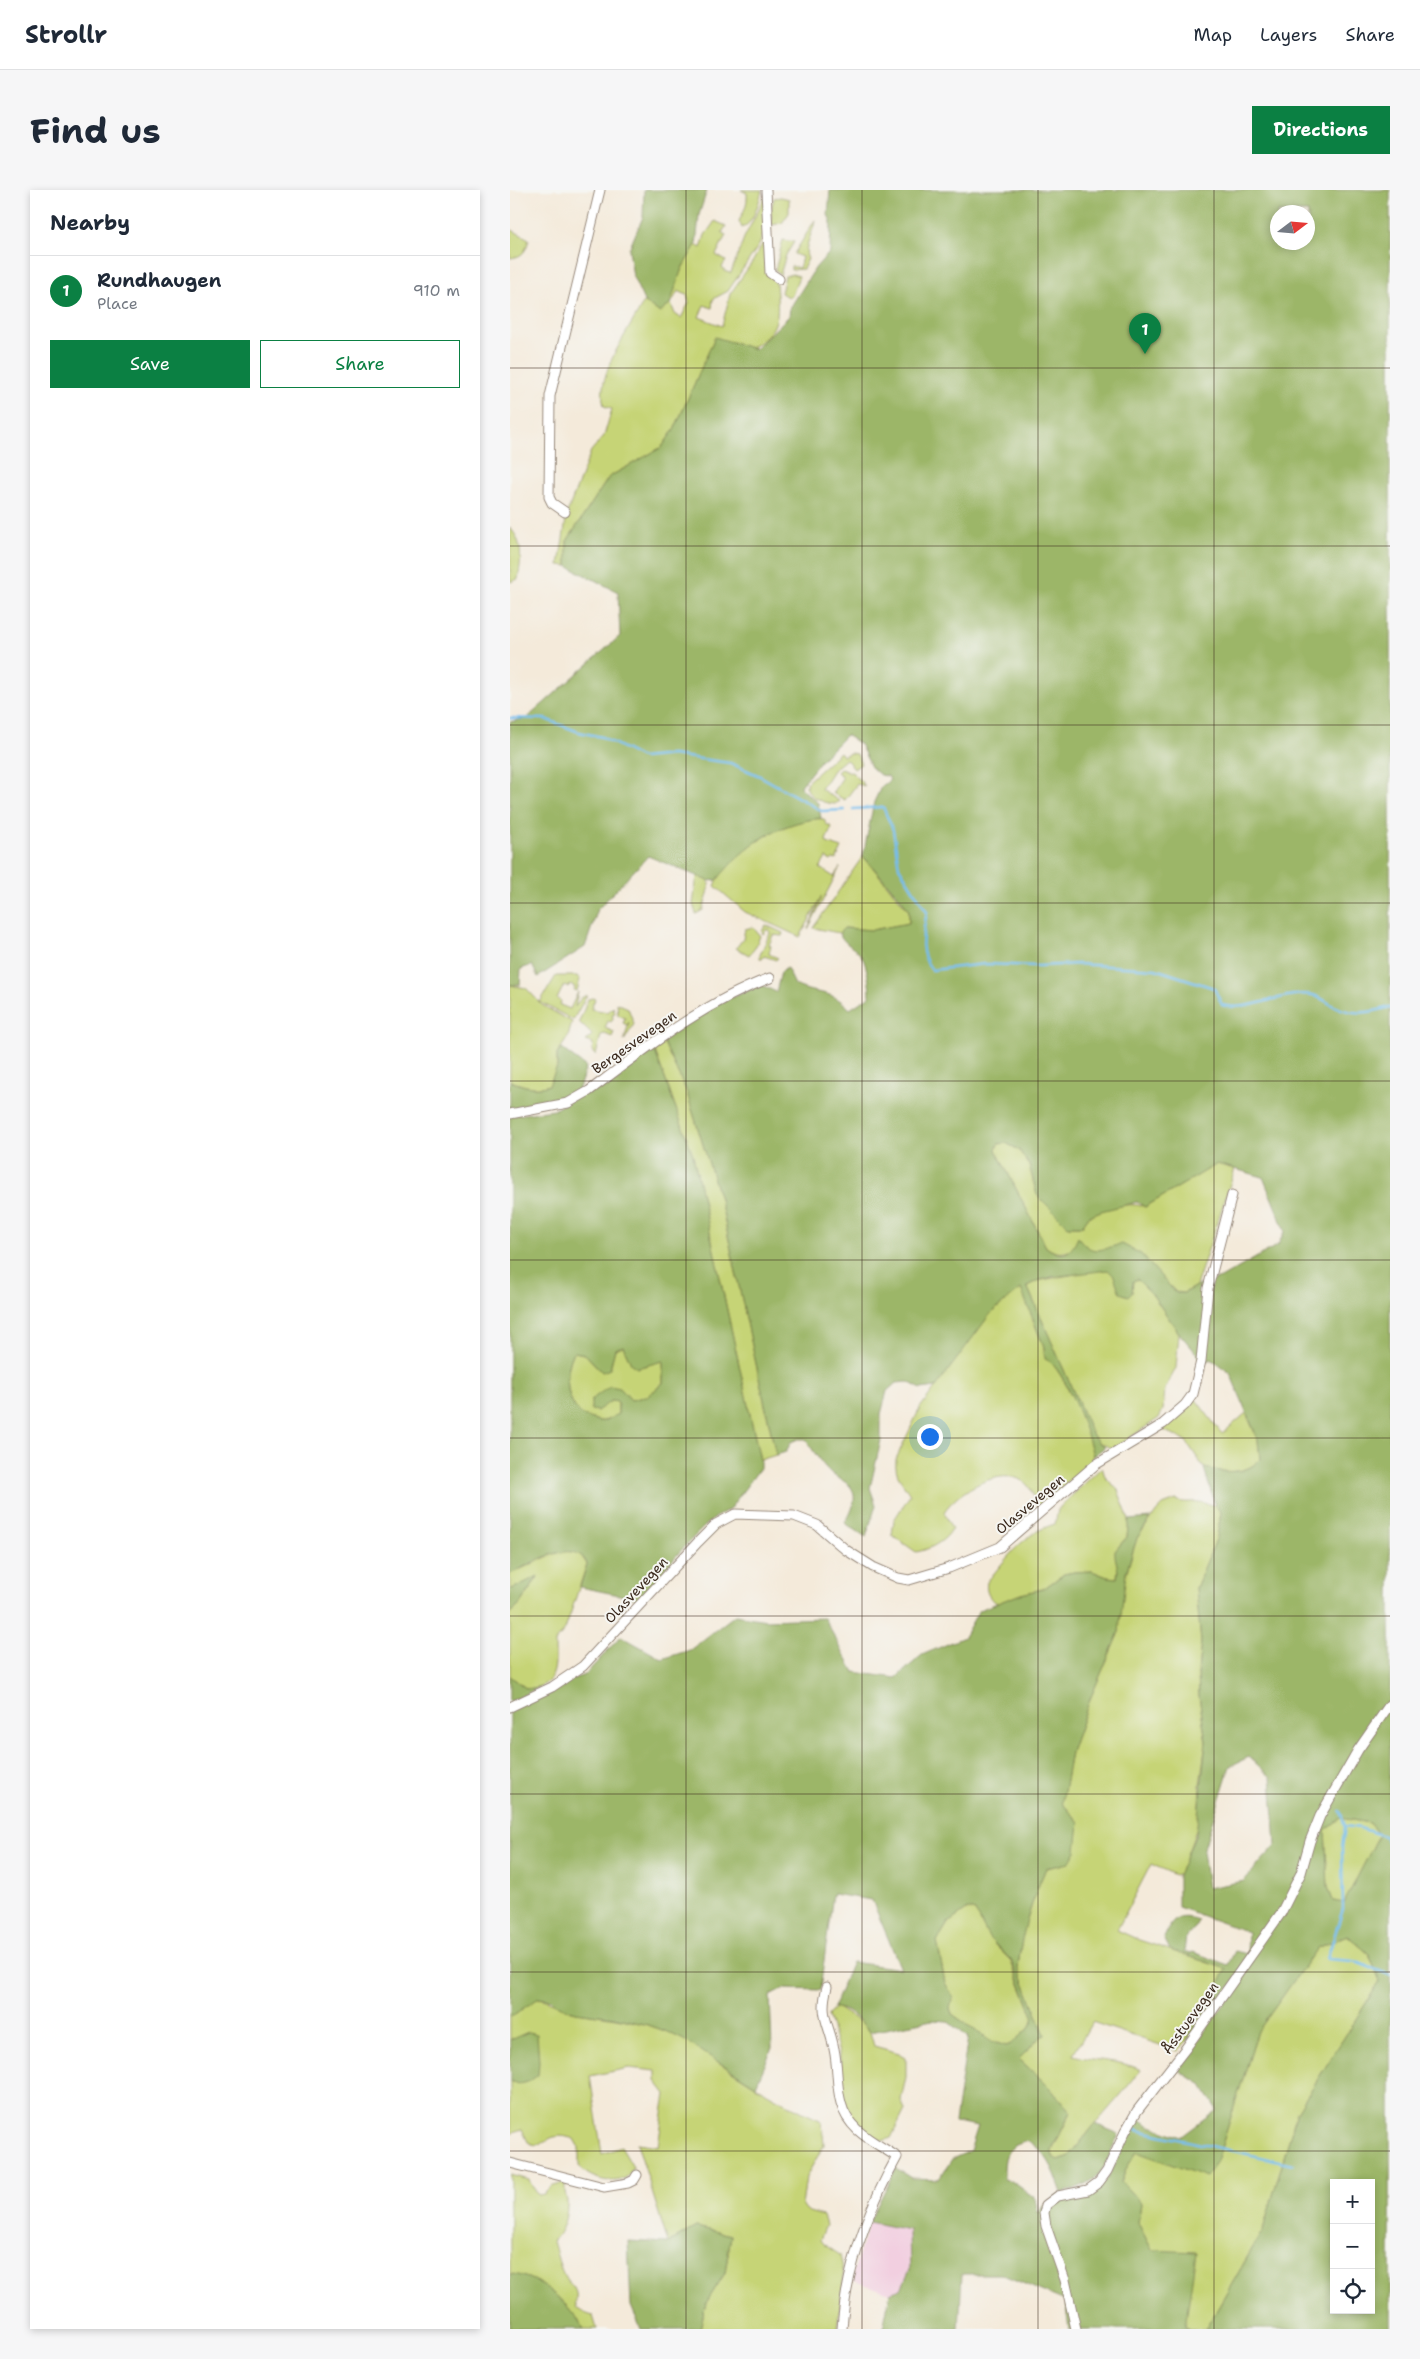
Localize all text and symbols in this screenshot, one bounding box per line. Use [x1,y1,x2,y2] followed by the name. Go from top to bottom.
[25,19,107,51] text: Strollr
[1194,23,1232,47] text: Map
[1260,23,1317,47] text: Layers
[1345,23,1395,47] text: Share
[1252,106,1390,154] button: Directions
[30,107,161,154] text: Find us
[1270,205,1315,250] north arrow
[50,209,130,237] text: Nearby
[97,268,221,293] text: Rundhaugen
[62,280,70,301] text: 1
[413,280,460,301] text: 910 m
[97,293,138,314] text: Place
[1129,313,1161,354] pin: 1
[50,340,250,388] button: Save
[260,340,460,388] button: Share
[588,1006,680,1078] street label: Bergesvevegen
[917,1424,943,1450] your location
[992,1470,1069,1538] street label: Olasvevegen
[601,1553,672,1627] street label: Olasvevegen
[1158,1978,1222,2058] street label: Åsstuevegen
[1330,2179,1375,2314] map controls
[1330,2179,1375,2224] button: +
[1330,2224,1375,2269] button: −
[1330,2269,1375,2314] button: locate

